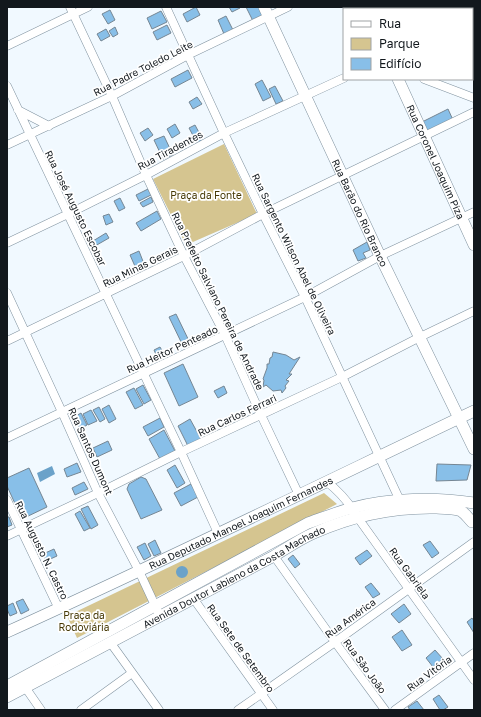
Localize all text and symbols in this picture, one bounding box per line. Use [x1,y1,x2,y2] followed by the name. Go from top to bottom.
[343,8,473,80] legend
[379,16,401,31] text: Rua
[379,36,420,51] text: Parque
[91,38,195,98] street label: Rua Padre Toledo Leite
[379,56,421,71] text: Edifício
[404,103,467,221] street label: Rua Coronel Joaquim Piza
[135,128,205,172] street label: Rua Tiradentes
[43,148,109,268] street label: Rua José Augusto Escobar
[330,157,390,269] street label: Rua Barão do Rio Branco
[250,171,338,337] street label: Rua Sargento Wilson Abel de Oliveira
[170,189,242,201] park label: Praça da Fonte
[170,210,267,392] street label: Rua Prefeito Salviano Pereira de Andrade
[101,243,179,289] street label: Rua Minas Gerais
[125,323,219,375] street label: Rua Heitor Penteado
[196,391,278,439] street label: Rua Carlos Ferrari
[66,405,116,497] street label: Rua Santos Dumont
[147,474,335,572] street label: Rua Deputado Manoel Joaquim Fernandes
[13,499,71,601] street label: Rua Augusto N. Castro
[141,523,327,630] street label: Avenida Doutor Labieno da Costa Machado
[387,545,433,601] street label: Rua Gabriela
[322,596,378,640] street label: Rua América
[205,601,277,695] street label: Rua Sete de Setembro
[59,609,109,633] park label: Praça da Rodoviária
[341,636,389,696] street label: Rua São João
[404,653,454,693] street label: Rua Vitória

